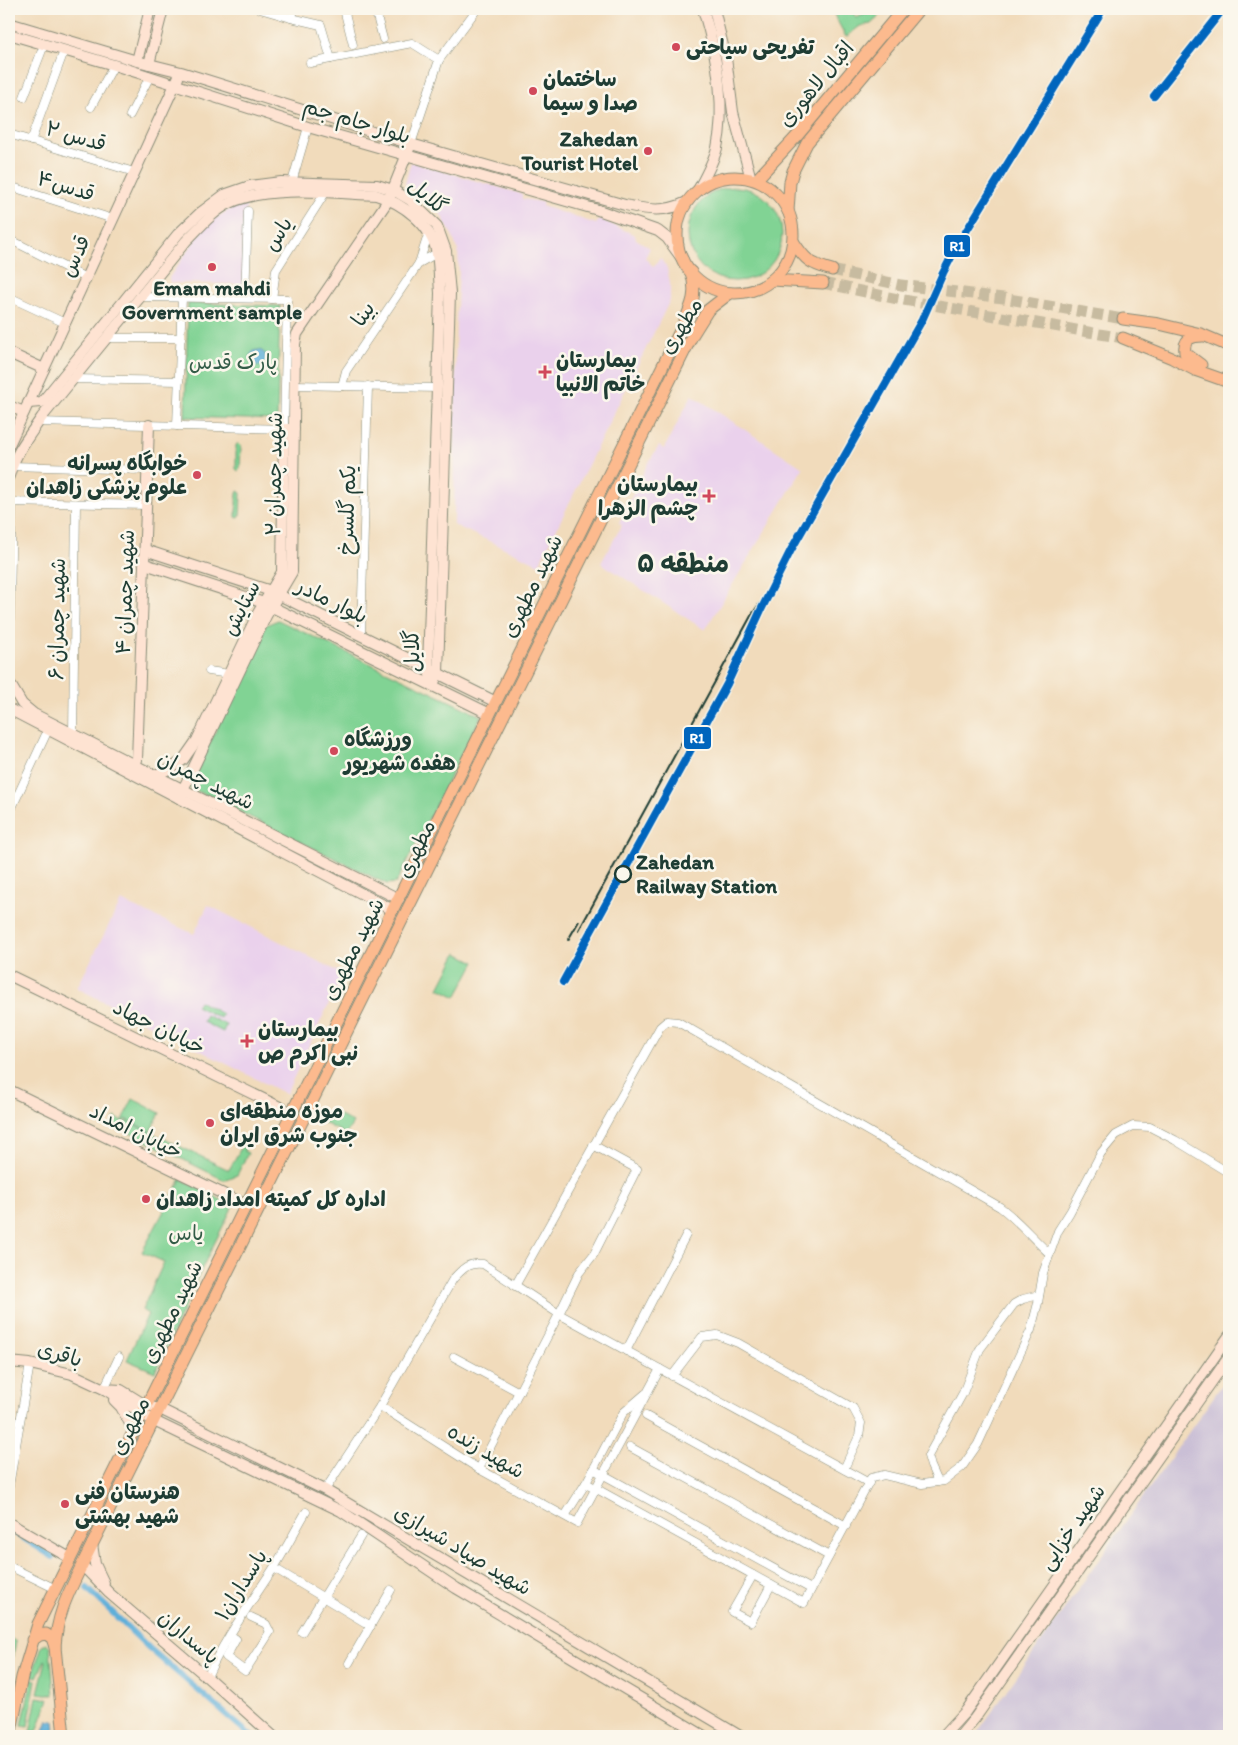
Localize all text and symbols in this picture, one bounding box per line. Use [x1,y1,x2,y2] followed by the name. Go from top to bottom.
[686,34,815,60] place label: تفریحی سیاحتی
[772,36,860,132] street label: اقبال لاهوری
[670,41,682,53] marker: تفریحی سیاحتی
[543,66,638,116] place label: ساختمان صدا و سیما
[527,85,539,97] marker: ساختمان صدا و سیما
[299,92,414,152] street label: بلوار جام جم
[43,115,109,156] street label: قدس ۲
[520,126,639,175] place label: Zahedan Tourist Hotel
[642,145,654,157] marker: Zahedan Tourist Hotel
[34,165,98,206] street label: قدس۴
[404,172,453,219] street label: گلایل
[258,212,298,255] street label: یاس
[54,231,95,281] street label: قدس
[943,234,971,258] line badge: R1
[950,238,965,255] text: R1
[206,261,218,273] marker: Emam mahdi Government sample
[122,275,302,325] place label: Emam mahdi Government sample
[654,293,708,358] street label: مطهری
[345,297,381,331] street label: بینا
[556,347,645,400] place label: بیمارستان خاتم الانبیا
[189,349,277,375] park label: پارک قدس
[538,365,552,379] marker: بیمارستان خاتم الانبیا
[260,412,288,536] street label: شهید چمران ۲
[26,450,187,503] place label: خوابگاه پسرانه علوم پزشکی زاهدان
[332,464,365,556] street label: یکم گلسرخ
[191,469,203,481] marker: خوابگاه پسرانه علوم پزشکی زاهدان
[598,471,698,524] place label: بیمارستان چشم الزهرا
[702,489,716,503] marker: بیمارستان چشم الزهرا
[110,529,140,655] street label: شهید چمران ۴
[496,530,567,641] street label: شهید مطهری
[637,547,729,579] district label: منطقه ۵
[43,558,71,680] street label: شهید چمران ۶
[290,572,372,629] street label: بلوار مادر
[216,576,265,640] street label: ستایش
[398,629,425,673] street label: گلایل
[342,726,456,776] place label: ورزشگاه هفده شهریور
[683,726,712,750] line badge: R1
[690,730,705,747] text: R1
[153,745,259,815] street label: شهید چمران
[328,745,340,757] marker: ورزشگاه هفده شهریور
[391,816,440,882] street label: مطهری
[636,849,777,899] place label: Zahedan Railway Station
[614,865,632,883] marker: Zahedan Railway Station
[316,893,389,1004] street label: شهید مطهری
[109,993,209,1061] street label: خیابان جهاد
[258,1016,358,1069] place label: بیمارستان نبی اکرم ص
[240,1034,254,1048] marker: بیمارستان نبی اکرم ص
[85,1097,187,1165] street label: خیابان امداد
[220,1098,357,1149] place label: موزه منطقه‌ای جنوب شرق ایران
[204,1117,216,1129] marker: موزه منطقه‌ای جنوب شرق ایران
[156,1186,386,1212] place label: اداره کل کمیته امداد زاهدان
[140,1193,152,1205] marker: اداره کل کمیته امداد زاهدان
[168,1220,204,1245] park label: یاس
[136,1256,207,1367] street label: شهید مطهری
[35,1335,85,1373] street label: باقری
[104,1393,155,1459] street label: مطهری
[443,1418,529,1483] street label: شهید زنده
[75,1479,180,1529] place label: هنرستان فنی شهید بهشتی
[1033,1479,1112,1576] street label: شهید خزایی
[59,1498,71,1510] marker: هنرستان فنی شهید بهشتی
[390,1499,536,1600] street label: شهید صیاد شیرازی
[209,1544,273,1626] street label: پاسداران۱
[153,1604,225,1670] street label: پاسداران

